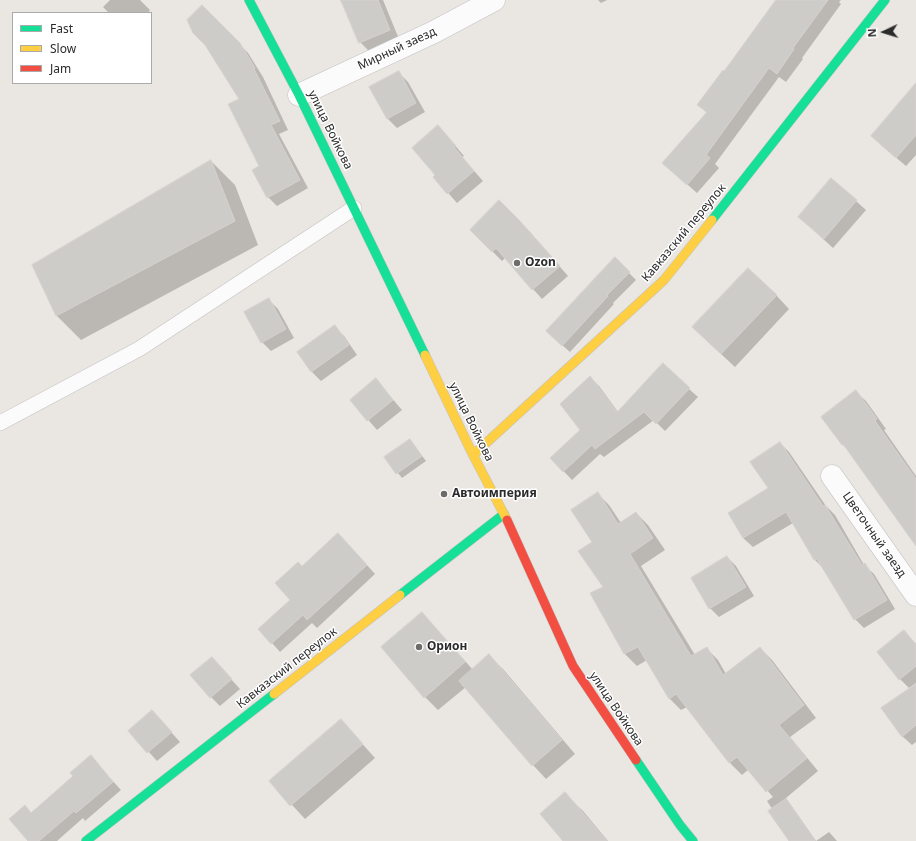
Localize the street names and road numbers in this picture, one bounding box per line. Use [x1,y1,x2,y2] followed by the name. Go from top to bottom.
[355,25,439,73] street label: Мирный заезд
[305,88,355,172] street label: улица Войкова
[639,181,729,285] street label: Кавказский переулок
[446,380,496,464] street label: улица Войкова
[839,490,909,580] street label: Цветочный заезд
[234,624,340,712] street label: Кавказский переулок
[586,669,646,749] street label: улица Войкова

